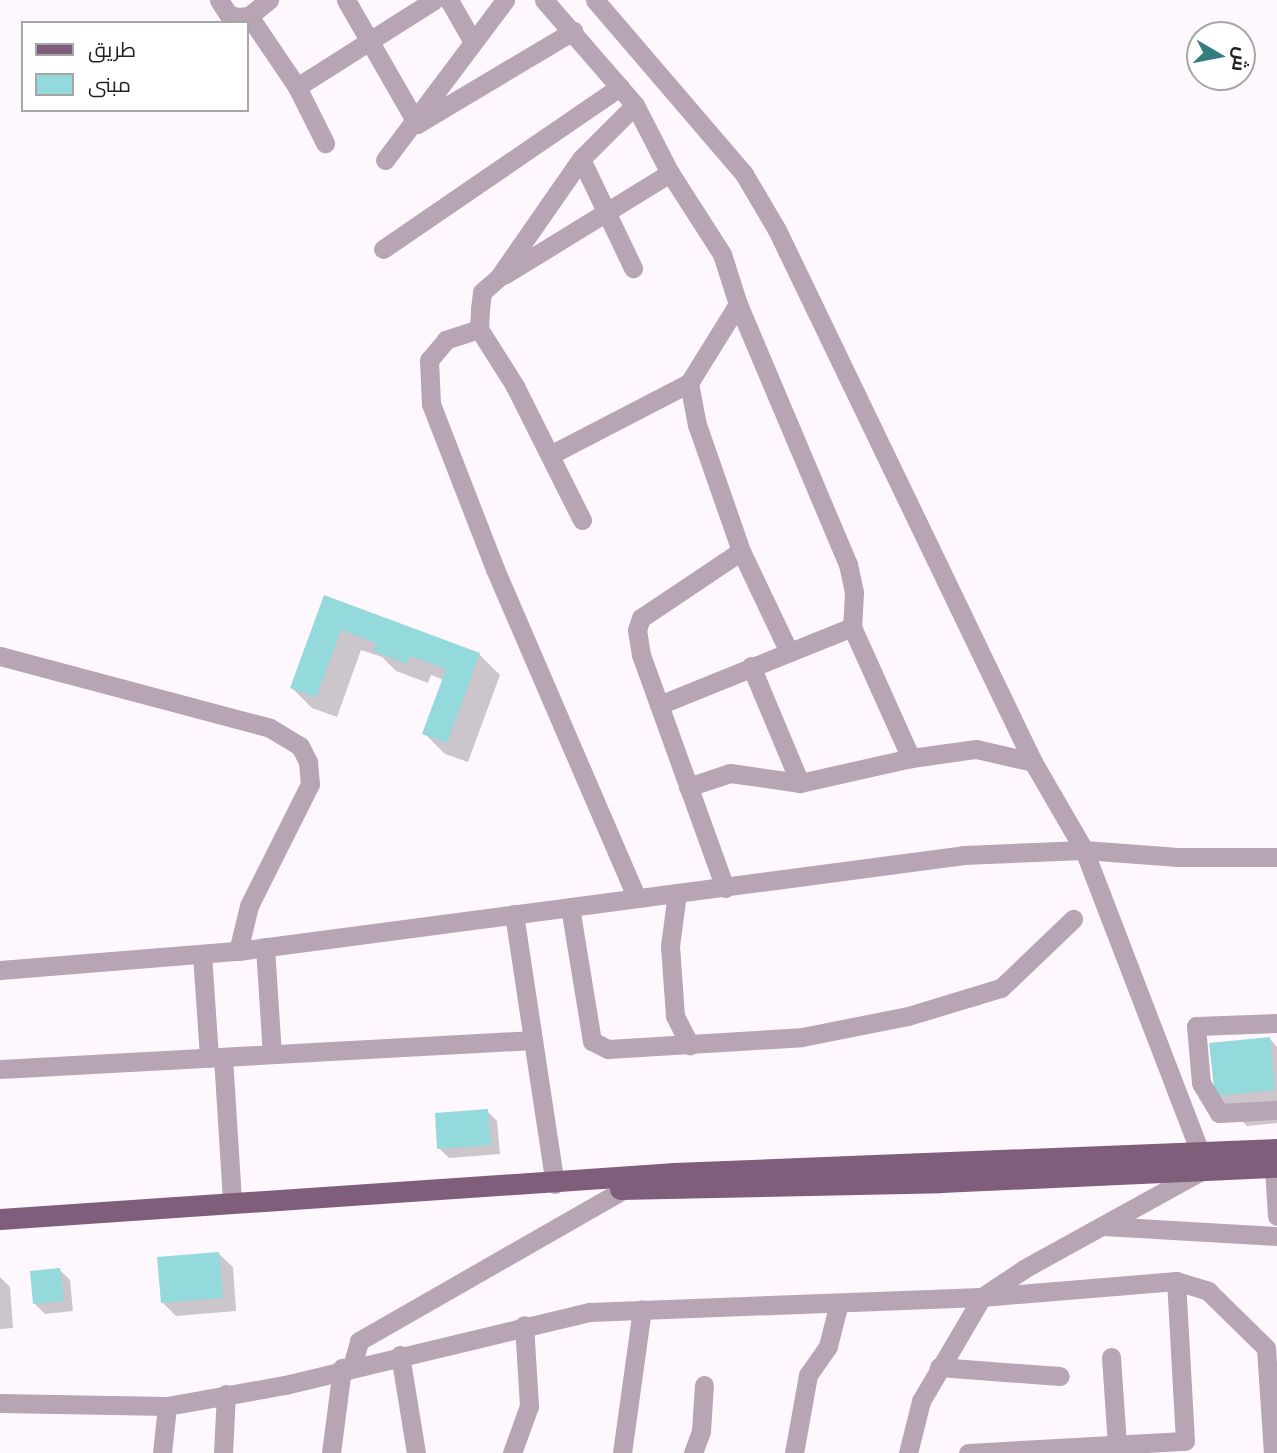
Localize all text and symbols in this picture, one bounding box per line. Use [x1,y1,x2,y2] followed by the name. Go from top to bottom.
[21,21,248,112] legend
[1186,21,1256,91] north arrow
[88,37,136,62] text: طريق
[1227,45,1254,73] text: ش
[88,72,131,97] text: مبنى

